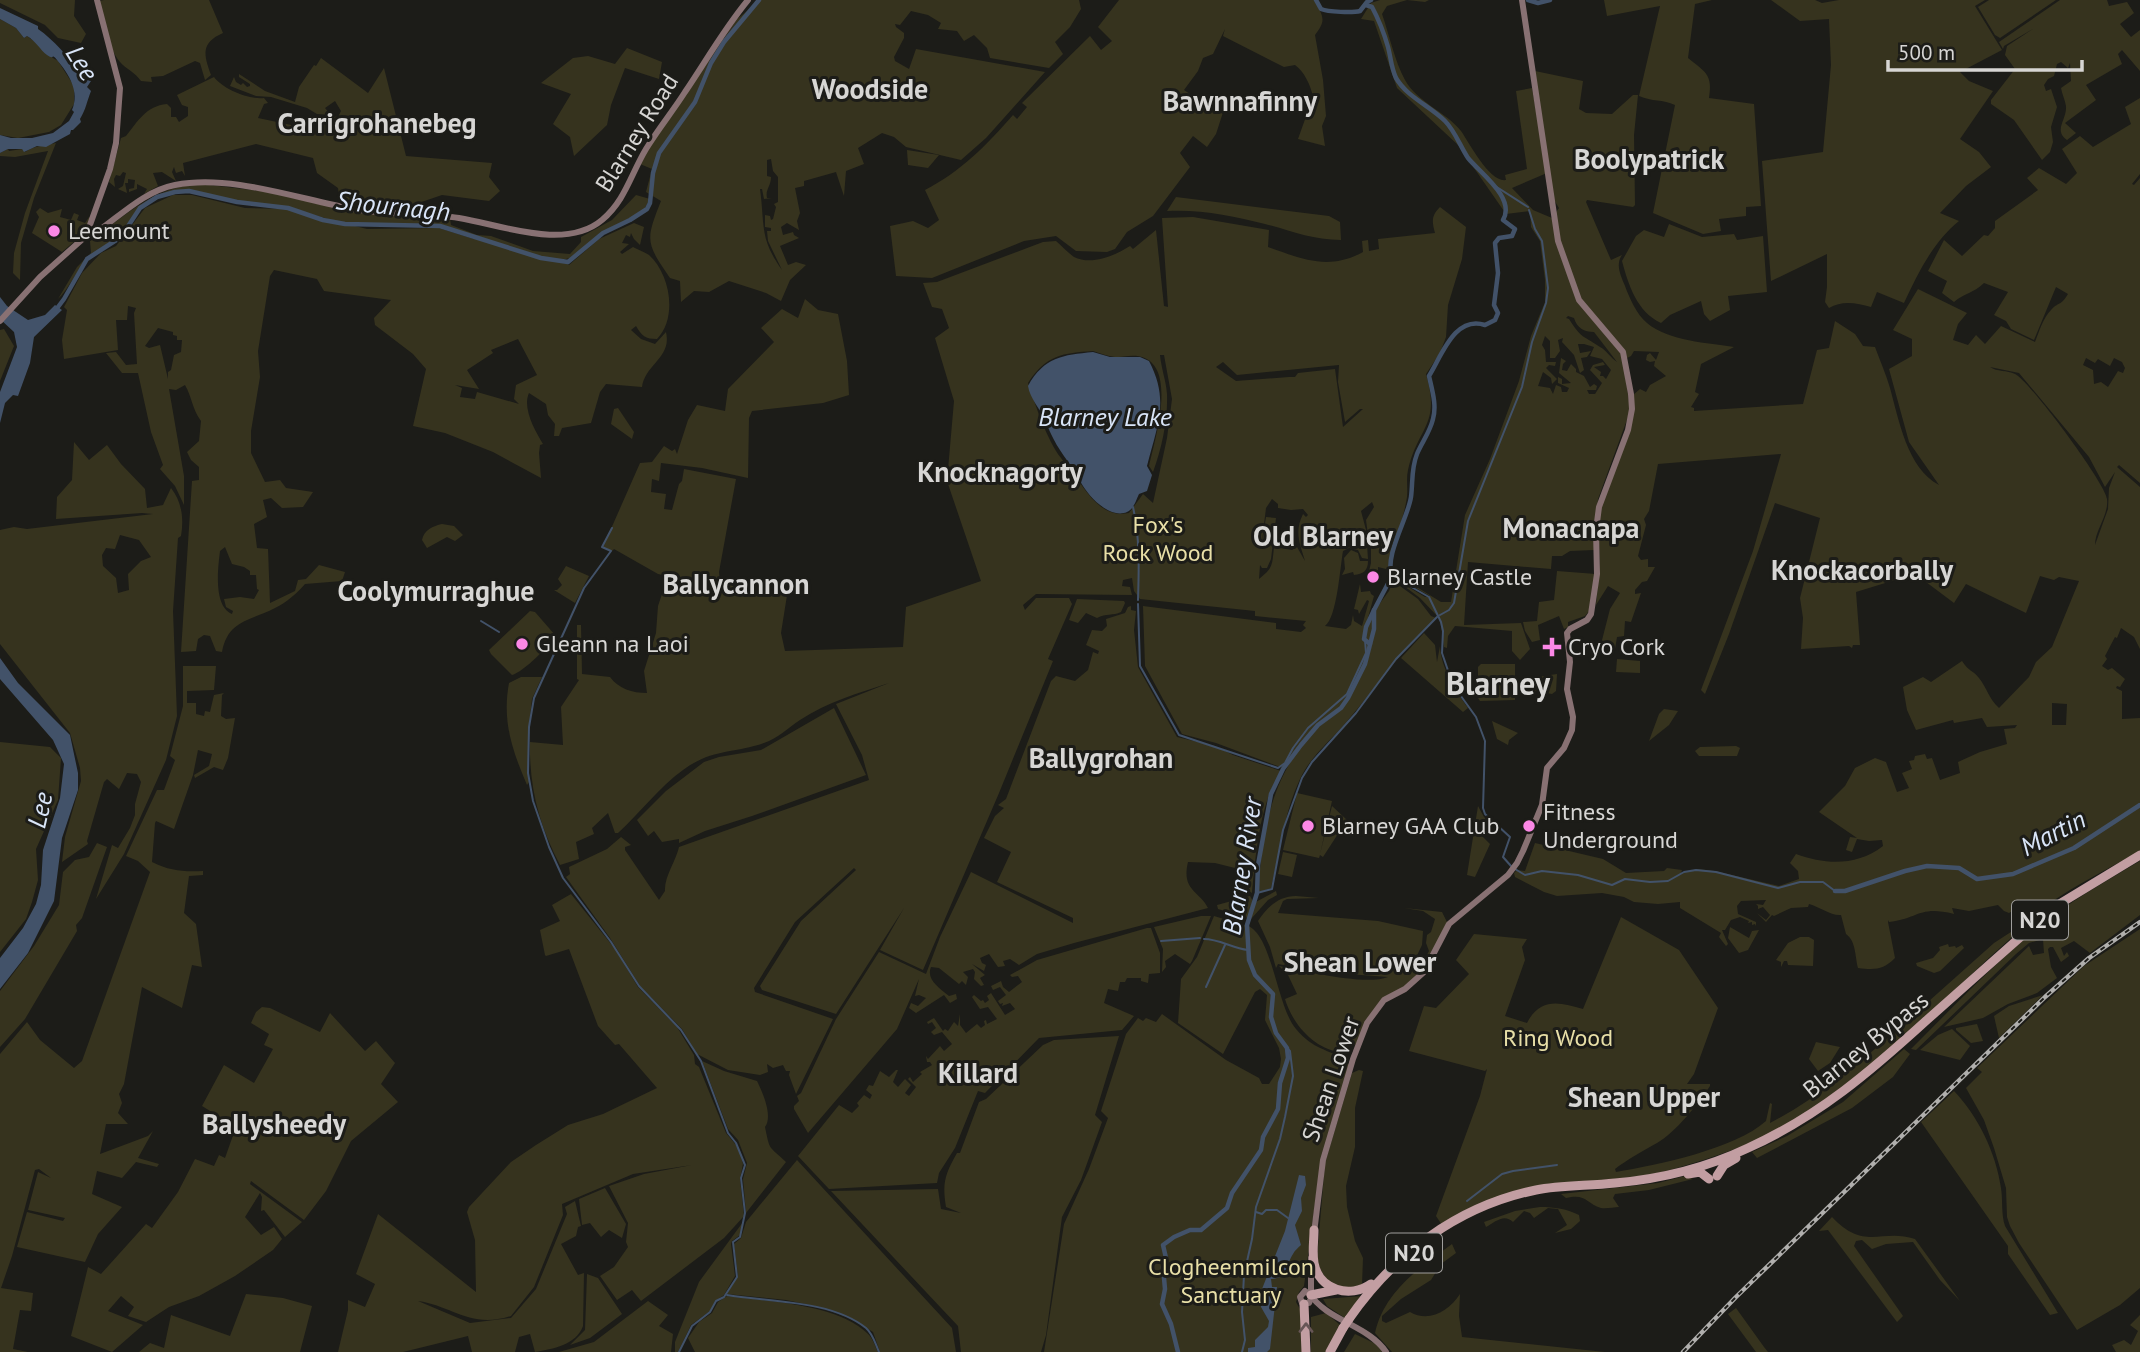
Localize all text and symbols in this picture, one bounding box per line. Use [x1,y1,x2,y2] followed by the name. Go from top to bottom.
[1888,28,2082,72] scale bar
[59,39,106,87] water label: Lee
[1898,39,1955,66] text: 500 m
[588,68,685,198] street label: Blarney Road
[812,70,928,107] district label: Woodside
[1163,82,1318,119] district label: Bawnnafinny
[277,104,477,141] district label: Carrigrohanebeg
[1574,140,1724,177] district label: Boolypatrick
[334,183,452,228] water label: Shournagh
[68,215,170,246] place label: Leemount
[46,223,62,239] marker: Leemount
[1038,400,1172,433] water label: Blarney Lake
[917,453,1083,490] district label: Knocknagorty
[1102,509,1214,568] park label: Fox's Rock Wood
[1503,509,1639,546] district label: Monacnapa
[1253,517,1394,554] district label: Old Blarney
[1771,551,1954,588] district label: Knockacorbally
[1387,561,1532,592] place label: Blarney Castle
[663,565,809,602] district label: Ballycannon
[1365,569,1381,585] marker: Blarney Castle
[337,572,535,609] district label: Coolymurraghue
[536,628,689,659] place label: Gleann na Laoi
[1568,631,1666,662] place label: Cryo Cork
[514,636,530,652] marker: Gleann na Laoi
[1542,637,1562,657] marker: Cryo Cork
[1446,662,1551,704] district label: Blarney
[1029,739,1173,776] district label: Ballygrohan
[19,789,60,831] water label: Lee
[1214,793,1269,937] water label: Blarney River
[1543,796,1678,855] place label: Fitness Underground
[2014,802,2091,863] water label: Martin
[1322,810,1499,841] place label: Blarney GAA Club
[1300,818,1316,834] marker: Blarney GAA Club
[1521,818,1537,834] marker: Fitness Underground
[2012,900,2068,939] road number: N20
[1284,943,1437,980] district label: Shean Lower
[1797,984,1935,1105] street label: Blarney Bypass
[1295,1012,1366,1146] street label: Shean Lower
[1503,1022,1613,1053] park label: Ring Wood
[938,1054,1018,1091] district label: Killard
[1568,1078,1720,1115] district label: Shean Upper
[202,1105,347,1142] district label: Ballysheedy
[1386,1234,1442,1272] road number: N20
[1148,1251,1314,1310] park label: Clogheenmilcon Sanctuary
[1298,1322,1314,1333] one-way arrow

